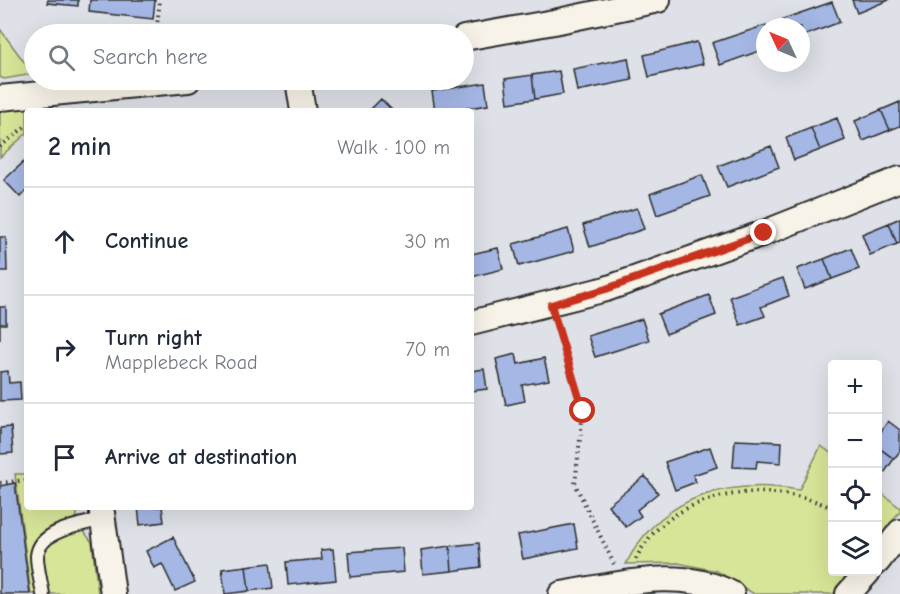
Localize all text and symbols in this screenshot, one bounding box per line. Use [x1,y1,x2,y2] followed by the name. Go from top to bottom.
[756,18,810,72] north arrow
[24,24,474,90] search box
[45,41,78,74] icon: search
[93,44,208,70] text: Search here
[48,132,111,162] text: 2 min
[337,136,450,159] text: Walk · 100 m
[750,219,776,245] route end
[48,225,81,258] icon: ahead
[105,228,188,254] text: Continue
[404,230,450,253] text: 30 m
[105,325,202,351] text: Turn right
[48,333,81,366] icon: right
[405,338,450,361] text: 70 m
[105,351,258,374] text: Mapplebeck Road
[828,360,882,576] map controls
[828,360,882,414] button: +
[569,397,595,423] route start
[828,414,882,468] button: −
[48,441,81,474] icon: arrive
[105,444,297,470] text: Arrive at destination
[828,468,882,522] button: locate
[828,522,882,576] button: layers

